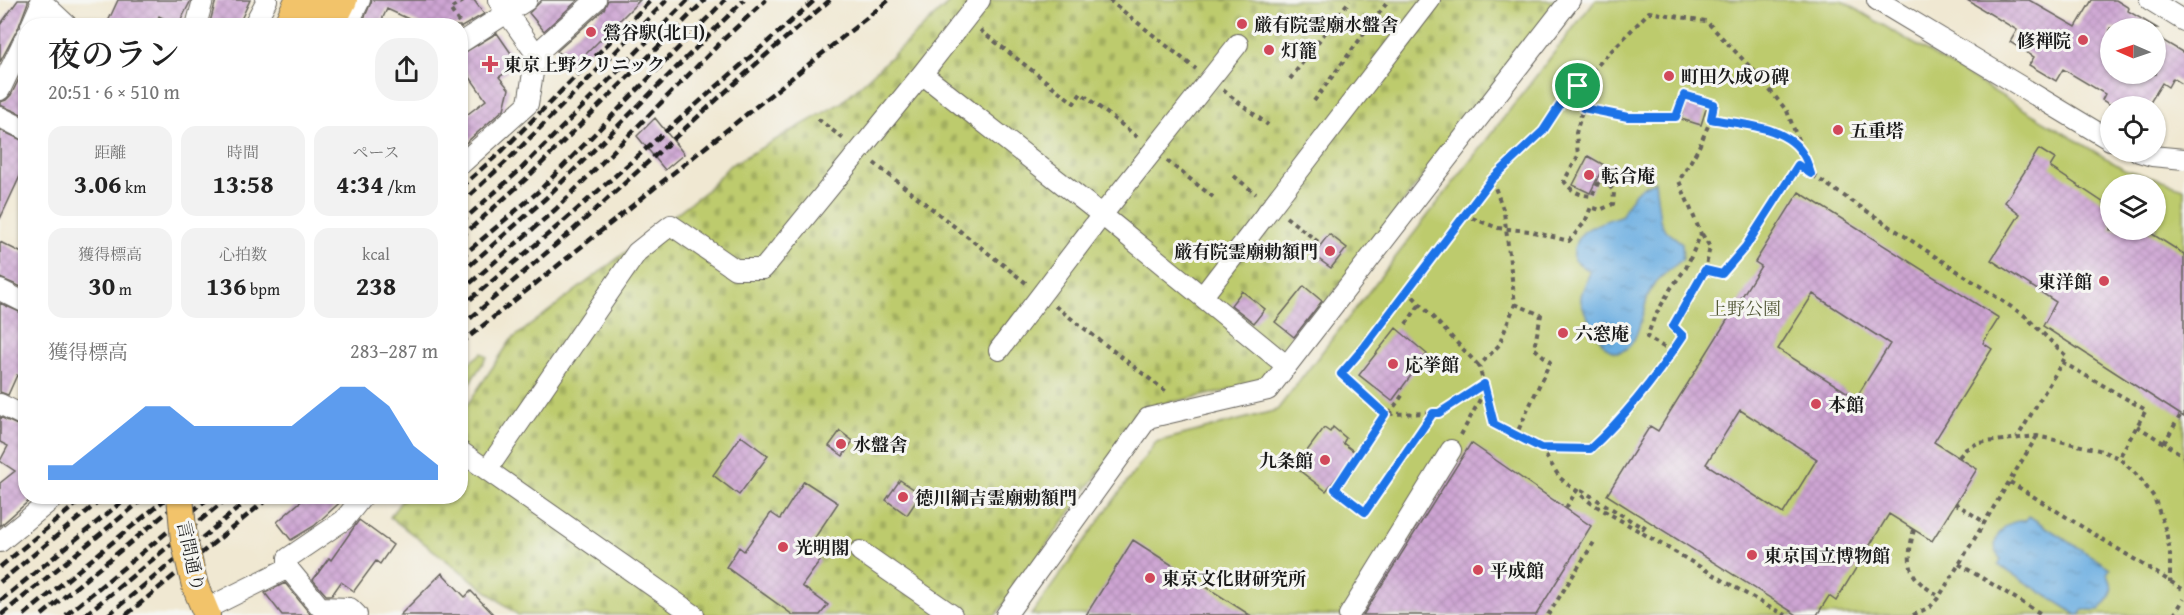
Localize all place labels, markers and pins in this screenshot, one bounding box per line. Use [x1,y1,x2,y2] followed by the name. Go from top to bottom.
[1254,11,1398,38] place label: 厳有院霊廟水盤舎
[1235,17,1249,31] marker: 厳有院霊廟水盤舎
[603,19,705,46] place label: 鶯谷駅(北口)
[584,25,598,39] marker: 鶯谷駅(北口)
[2017,27,2071,54] place label: 修禅院
[2076,33,2090,47] marker: 修禅院
[1281,37,1317,64] place label: 灯籠
[1262,43,1276,57] marker: 灯籠
[504,51,665,78] place label: 東京上野クリニック
[481,55,499,73] marker: 東京上野クリニック
[1552,60,1603,111] pin
[1681,63,1789,90] place label: 町田久成の碑
[1662,69,1676,83] marker: 町田久成の碑
[1850,117,1904,144] place label: 五重塔
[1831,123,1845,137] marker: 五重塔
[1601,162,1655,189] place label: 転合庵
[1582,168,1596,182] marker: 転合庵
[1174,238,1318,265] place label: 厳有院霊廟勅額門
[1323,244,1337,258] marker: 厳有院霊廟勅額門
[2038,268,2092,295] place label: 東洋館
[2097,274,2111,288] marker: 東洋館
[1575,320,1629,347] place label: 六窓庵
[1556,326,1570,340] marker: 六窓庵
[1405,351,1459,378] place label: 応挙館
[1386,357,1400,371] marker: 応挙館
[1828,391,1864,418] place label: 本館
[1809,397,1823,411] marker: 本館
[853,431,907,458] place label: 水盤舎
[834,437,848,451] marker: 水盤舎
[1259,447,1313,474] place label: 九条館
[1318,453,1332,467] marker: 九条館
[915,484,1077,511] place label: 徳川綱吉霊廟勅額門
[896,490,910,504] marker: 徳川綱吉霊廟勅額門
[795,534,849,561] place label: 光明閣
[776,540,790,554] marker: 光明閣
[1764,542,1890,569] place label: 東京国立博物館
[1745,548,1759,562] marker: 東京国立博物館
[1490,557,1544,584] place label: 平成館
[1471,563,1485,577] marker: 平成館
[1162,565,1306,592] place label: 東京文化財研究所
[1143,571,1157,585] marker: 東京文化財研究所

